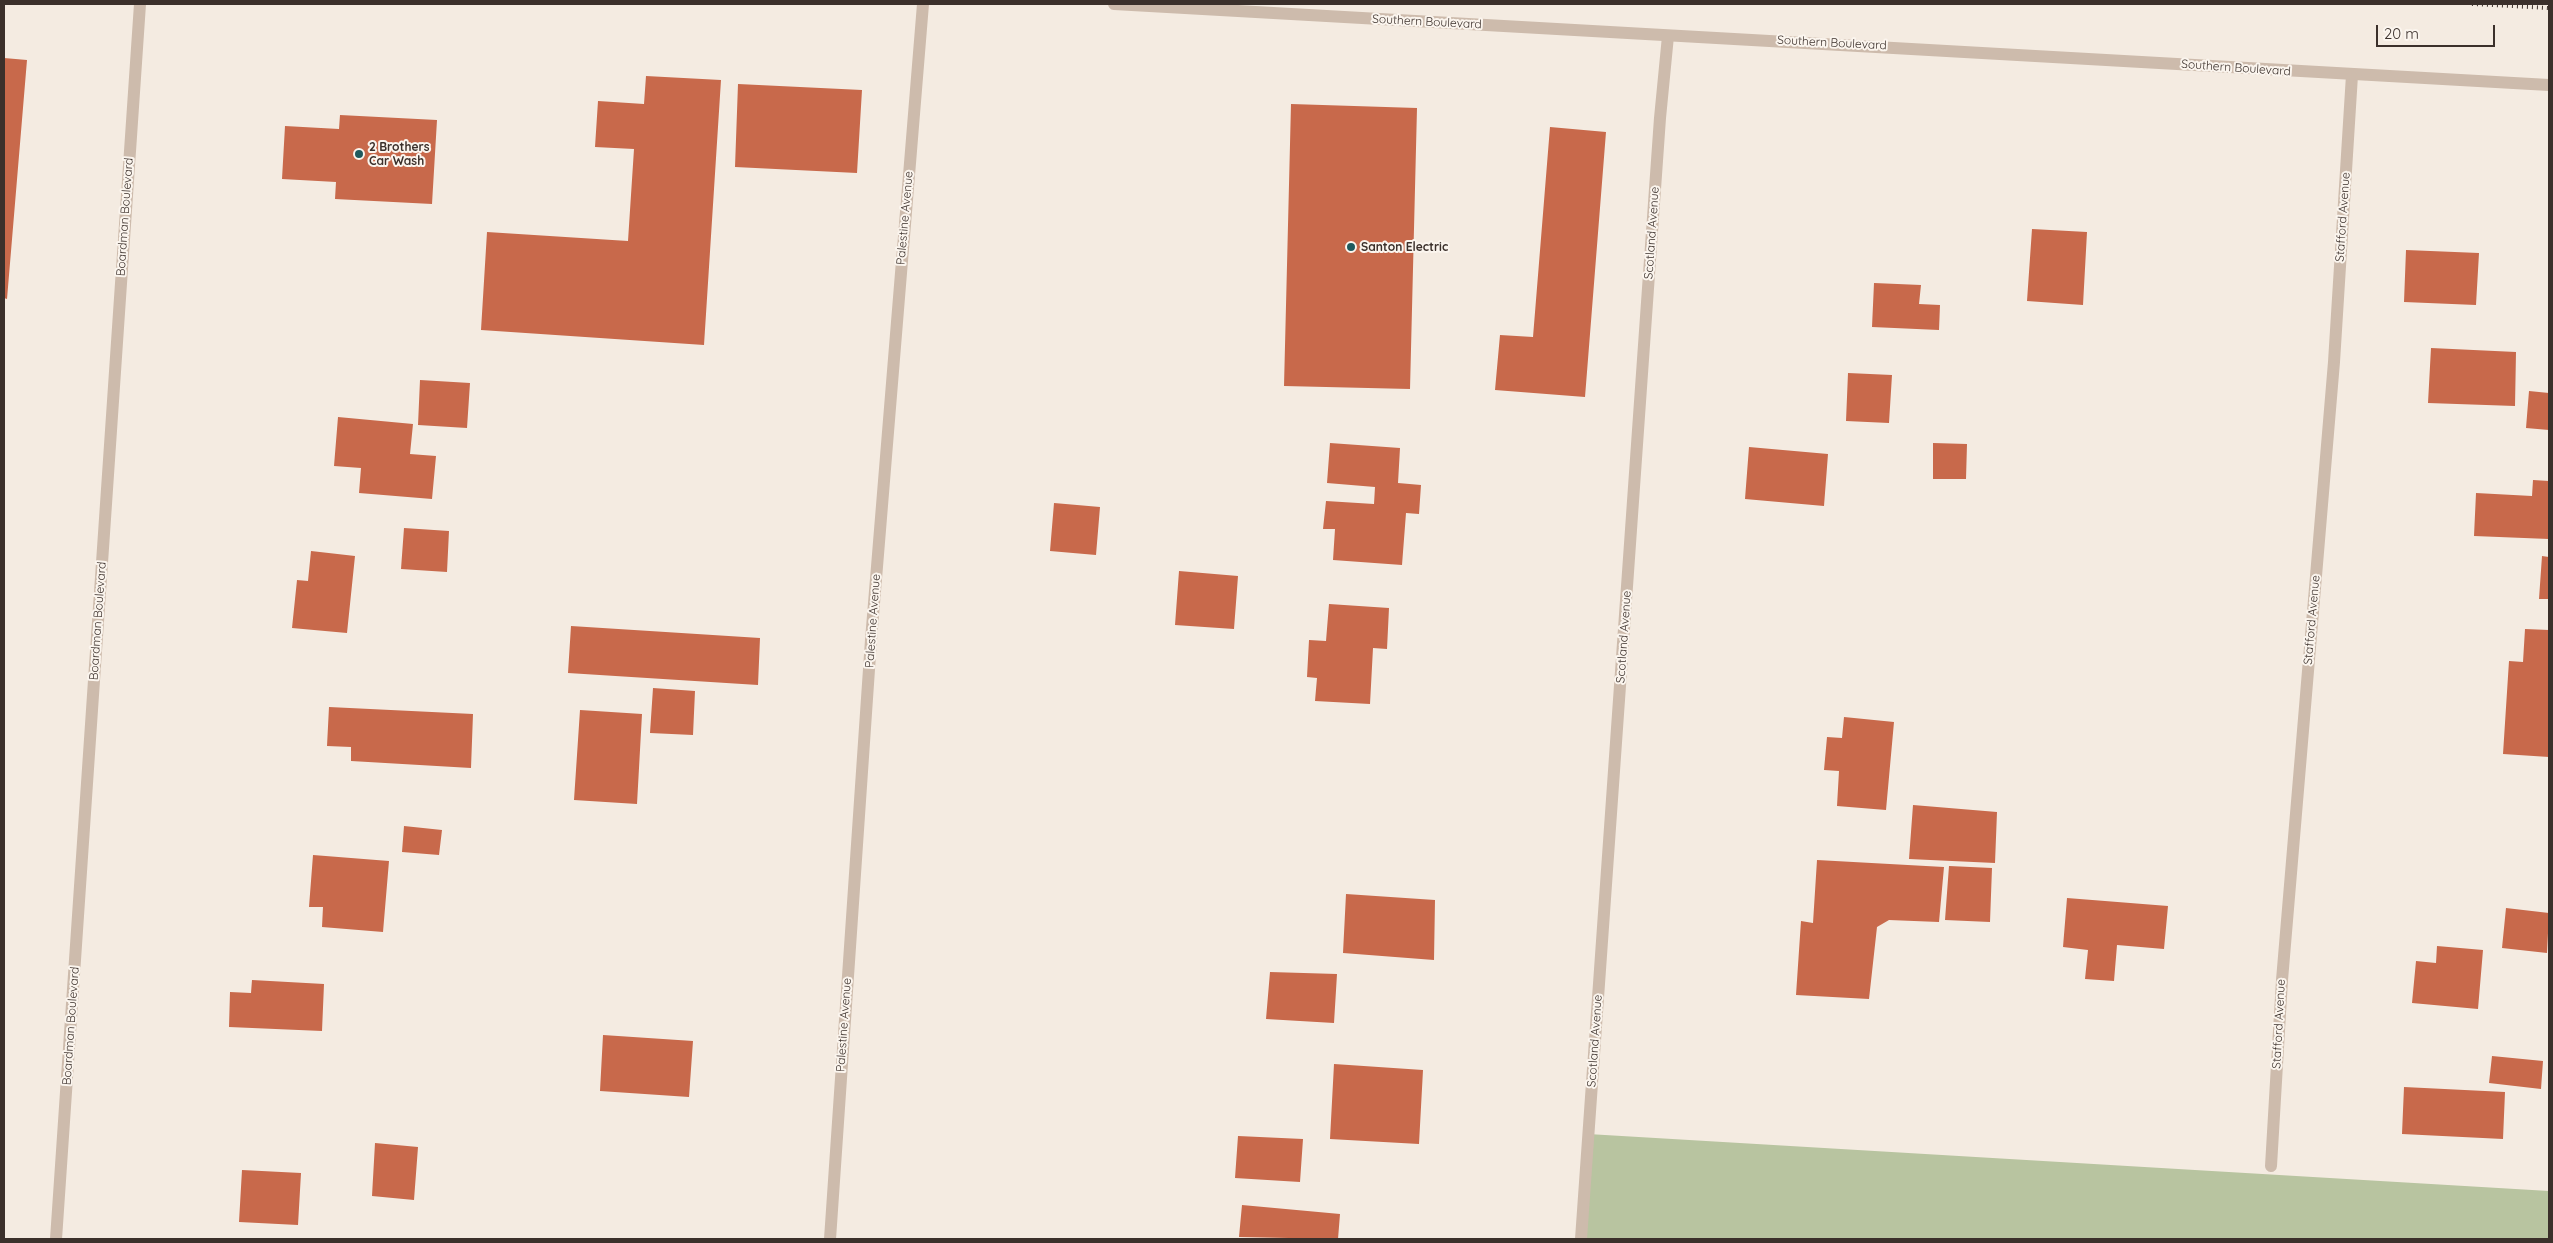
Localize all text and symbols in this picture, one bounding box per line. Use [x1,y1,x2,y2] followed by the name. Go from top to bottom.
[1372,12,1482,32] street label: Southern Boulevard
[2378,15,2497,47] scale bar
[2384,24,2419,43] text: 20 m
[1777,33,1887,53] street label: Southern Boulevard
[2181,57,2291,79] street label: Southern Boulevard
[369,140,429,168] place label: 2 Brothers Car Wash
[353,148,365,160] marker: 2 Brothers Car Wash
[114,157,136,277] street label: Boardman Boulevard
[894,171,916,265] street label: Palestine Avenue
[2333,172,2353,262] street label: Stafford Avenue
[1642,186,1662,280] street label: Scotland Avenue
[1361,240,1448,254] place label: Santon Electric
[1345,241,1357,253] marker: Santon Electric
[87,561,109,681] street label: Boardman Boulevard
[863,574,883,668] street label: Palestine Avenue
[2301,575,2323,665] street label: Stafford Avenue
[1614,590,1634,684] street label: Scotland Avenue
[60,966,82,1086] street label: Boardman Boulevard
[834,978,854,1072] street label: Palestine Avenue
[2269,979,2289,1069] street label: Stafford Avenue
[1585,994,1605,1088] street label: Scotland Avenue

